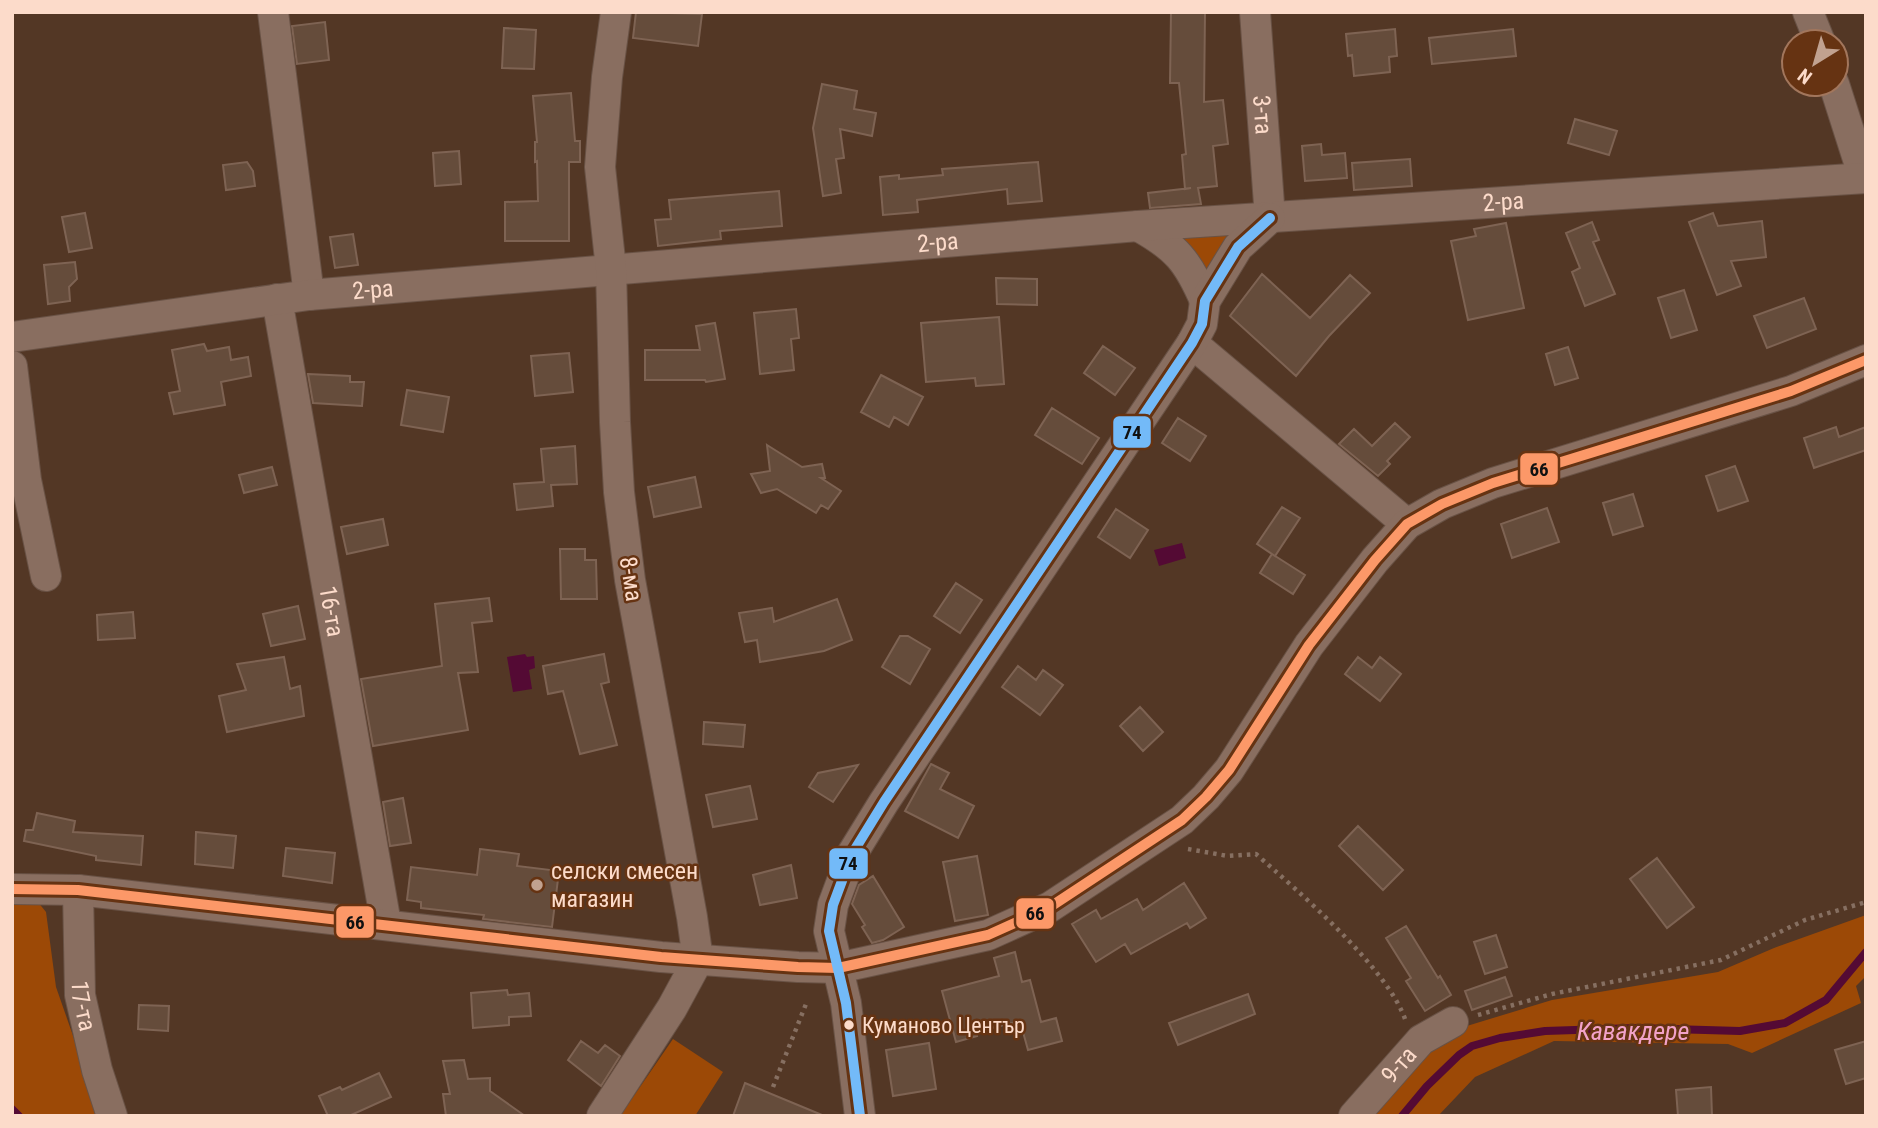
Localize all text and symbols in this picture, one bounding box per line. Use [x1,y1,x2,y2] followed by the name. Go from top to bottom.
[1780,28,1850,98] north arrow
[1794,63,1817,89] text: N
[1247,94,1278,135] street label: 3-та
[1482,187,1525,217] street label: 2-ра
[916,227,960,258] street label: 2-ра
[351,274,394,305] street label: 2-ра
[1112,415,1152,449] line badge: 74
[1122,421,1142,444] text: 74
[1519,452,1559,486] line badge: 66
[1529,458,1549,481] text: 66
[614,555,648,603] street label: 8-ма
[313,584,350,639] street label: 16-та
[828,847,869,880] line badge: 74
[838,852,858,875] text: 74
[551,857,698,913] place label: селски смесен магазин
[529,877,545,893] marker: селски смесен магазин
[1015,897,1055,930] line badge: 66
[1025,902,1045,925] text: 66
[335,905,375,939] line badge: 66
[345,911,365,934] text: 66
[66,980,102,1034] street label: 17-та
[862,1013,1025,1038] place label: Куманово Център
[1577,1016,1689,1046] water label: Кавакдере
[842,1018,856,1032] marker: Куманово Център
[1375,1041,1422,1089] street label: 9-та

